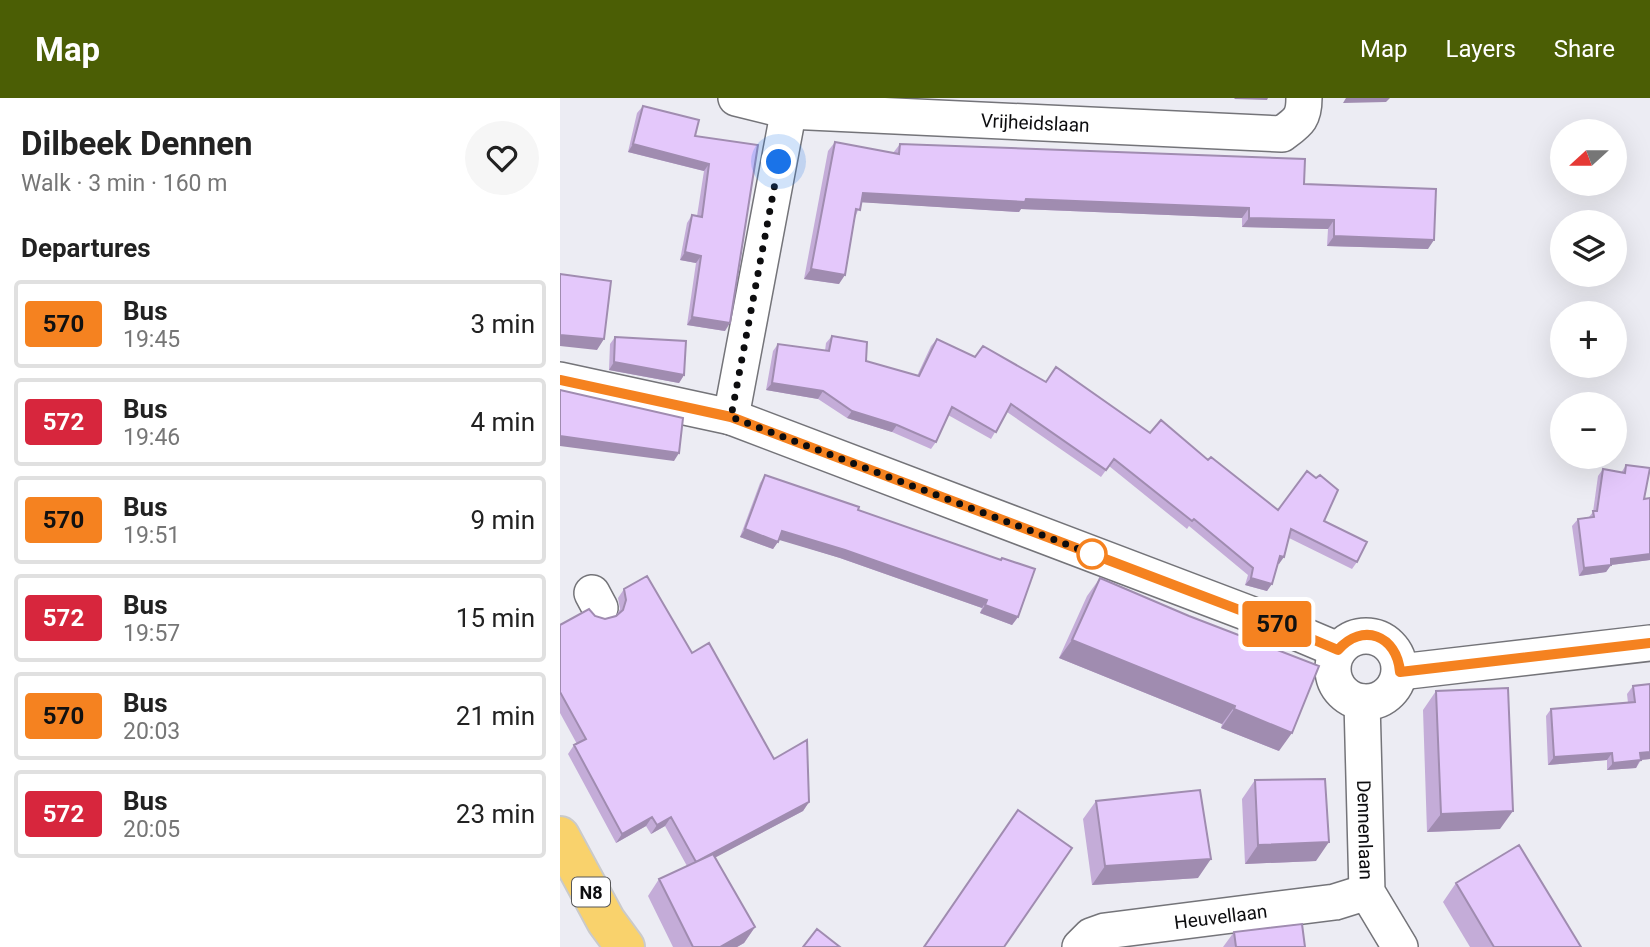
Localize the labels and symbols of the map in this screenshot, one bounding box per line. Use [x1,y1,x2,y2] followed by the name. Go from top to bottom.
[980,108,1090,137] street label: Vrijheidslaan
[1550,119,1628,196] north arrow
[761,144,796,179] your location
[1077,539,1107,569] unlabelled marker
[1237,601,1317,647] line badge: 570
[1353,780,1378,880] street label: Dennenlaan
[572,878,610,906] road number: N8
[1173,899,1269,934] street label: Heuvellaan

